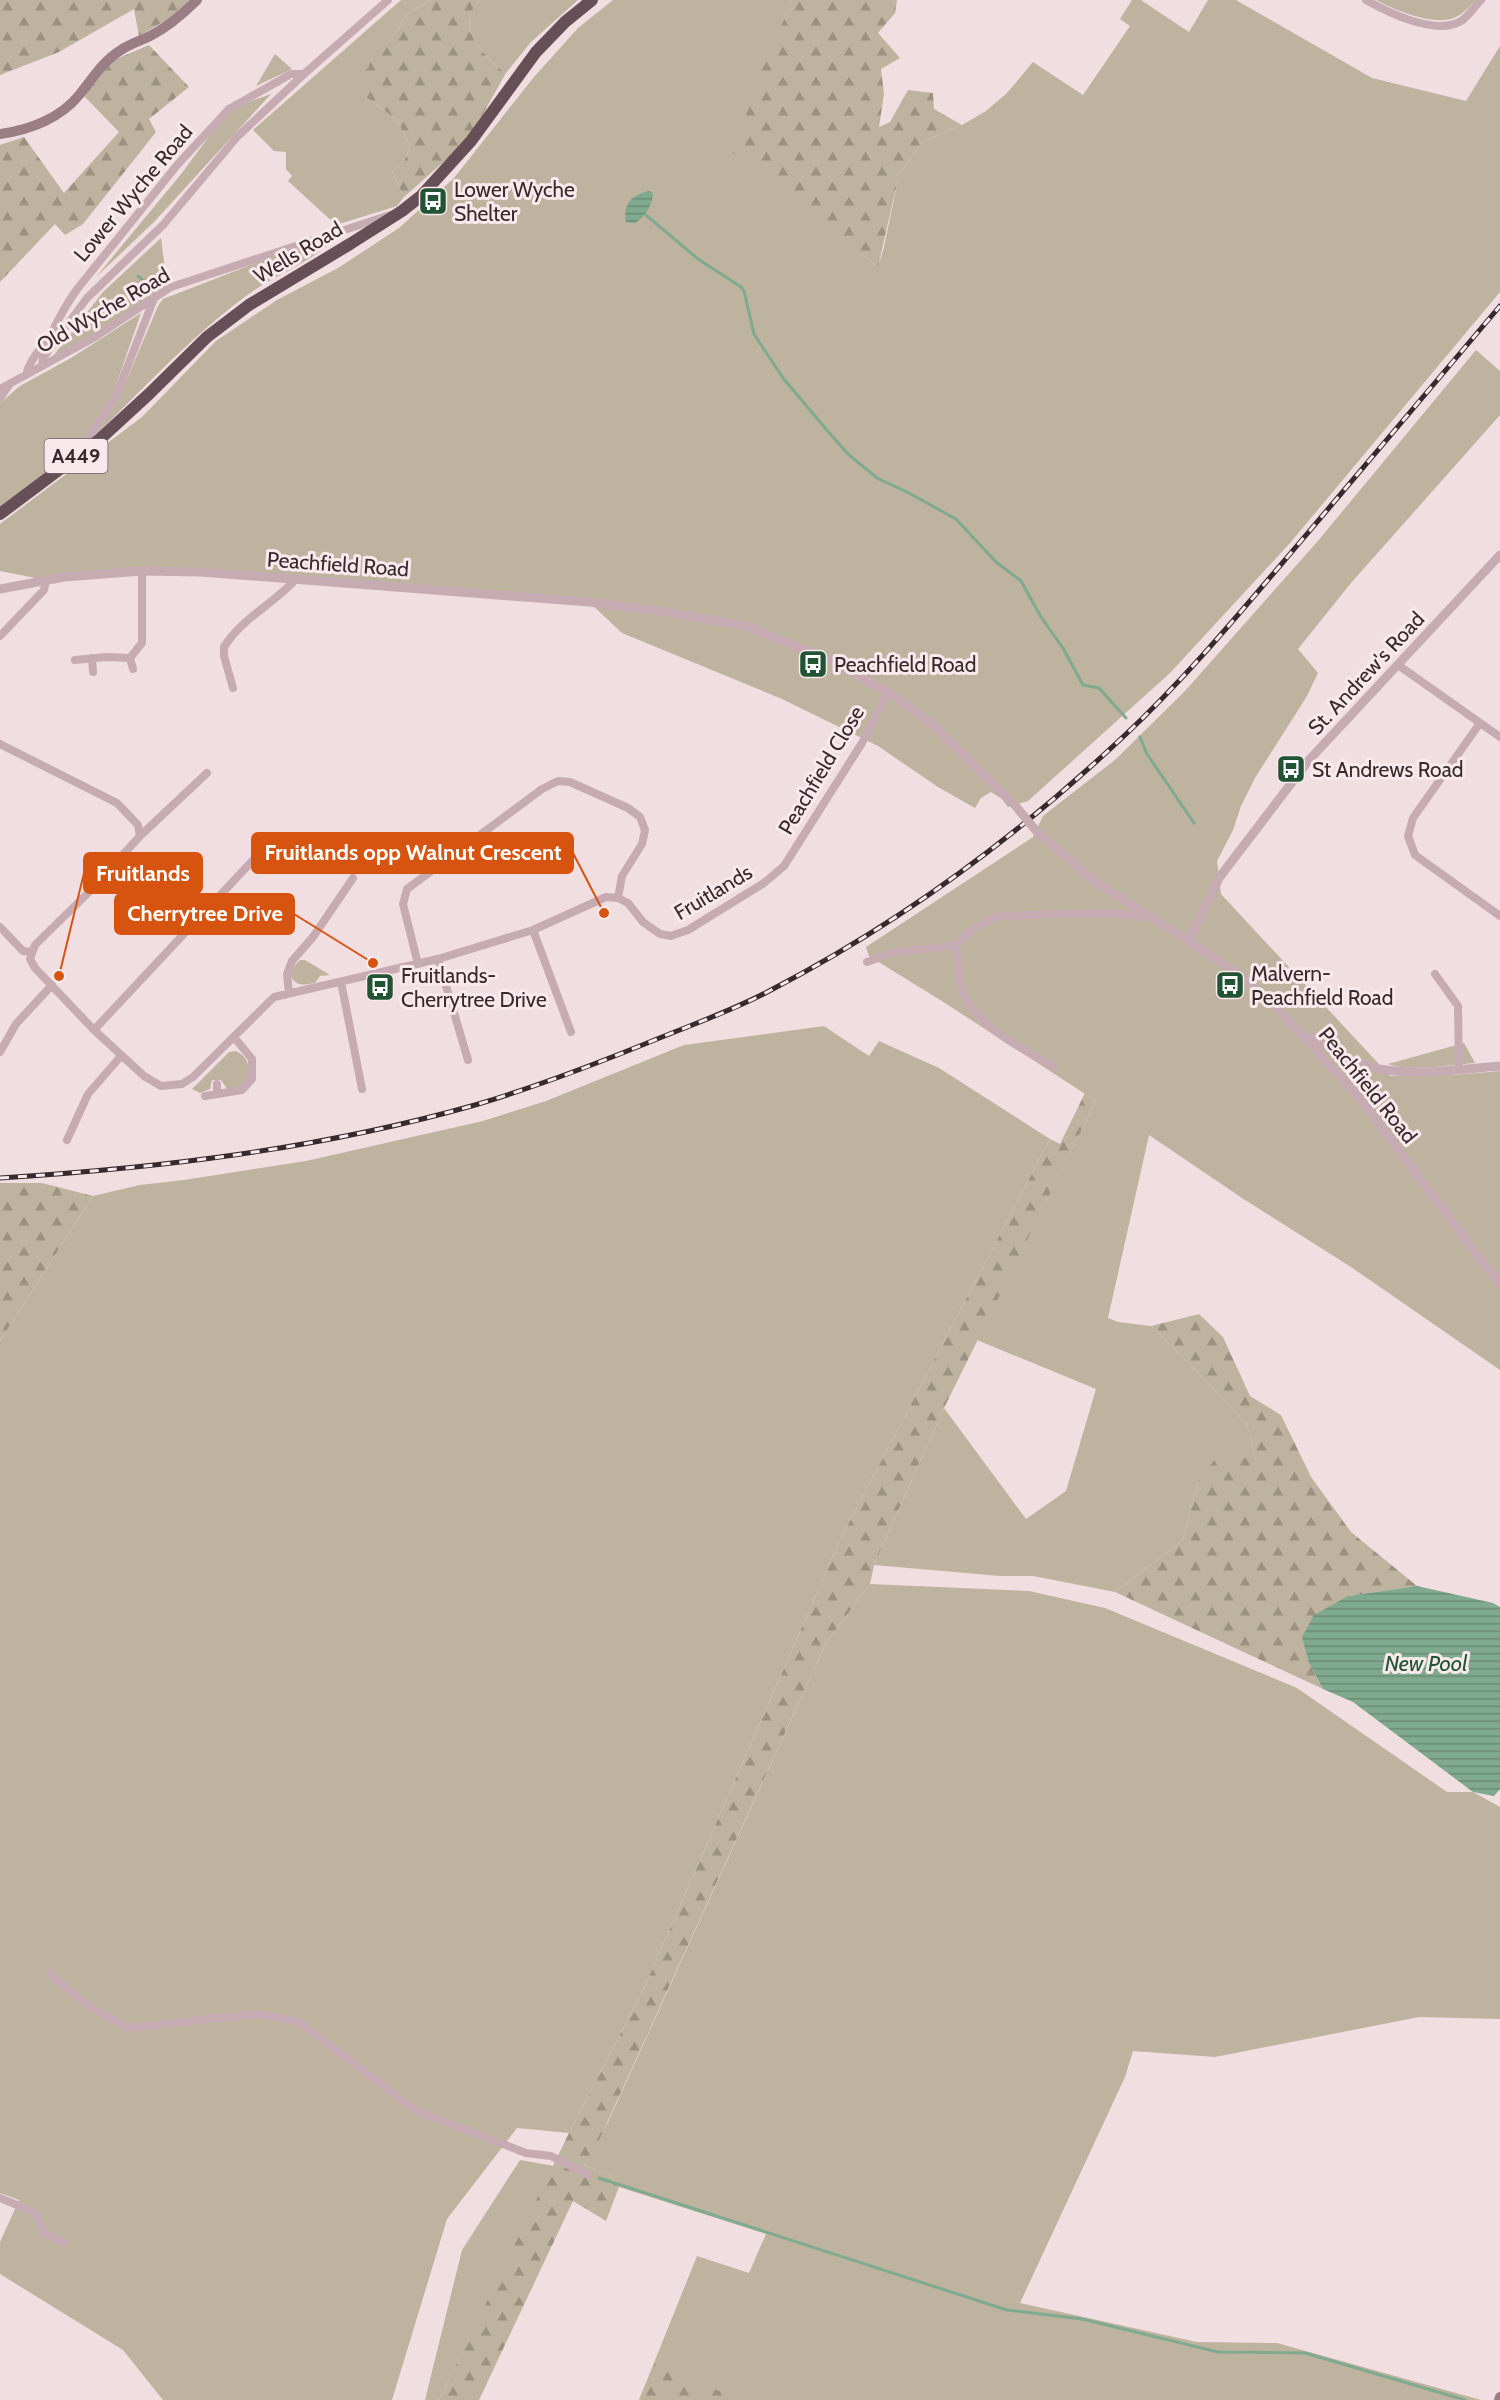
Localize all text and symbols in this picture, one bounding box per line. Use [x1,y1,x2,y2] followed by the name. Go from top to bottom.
[68,119,198,267] street label: Lower Wyche Road
[454,177,575,226] place label: Lower Wyche Shelter
[417,185,449,217] bus stop icon: Lower Wyche Shelter
[249,216,347,288] street label: Wells Road
[32,262,174,358] street label: Old Wyche Road
[44,439,107,473] road number: A449
[266,547,410,581] street label: Peachfield Road
[1303,606,1429,740] street label: St. Andrew's Road
[797,648,829,680] bus stop icon: Peachfield Road
[834,652,976,677] place label: Peachfield Road
[773,701,869,839] street label: Peachfield Close
[1275,753,1307,785] bus stop icon: St Andrews Road
[1312,757,1463,782] place label: St Andrews Road
[252,833,573,873] callout: Fruitlands opp Walnut Crescent
[264,839,562,866] text: Fruitlands opp Walnut Crescent
[84,853,202,893] callout: Fruitlands
[670,859,757,925] street label: Fruitlands
[96,860,190,887] text: Fruitlands
[115,894,294,934] callout: Cherrytree Drive
[127,900,283,927] text: Cherrytree Drive
[1251,961,1393,1010] place label: Malvern- Peachfield Road
[401,963,547,1012] place label: Fruitlands- Cherrytree Drive
[1214,969,1246,1001] bus stop icon: Malvern- Peachfield Road
[364,971,396,1003] bus stop icon: Fruitlands- Cherrytree Drive
[1314,1022,1422,1148] street label: Peachfield Road
[1385,1650,1468,1677] water label: New Pool

